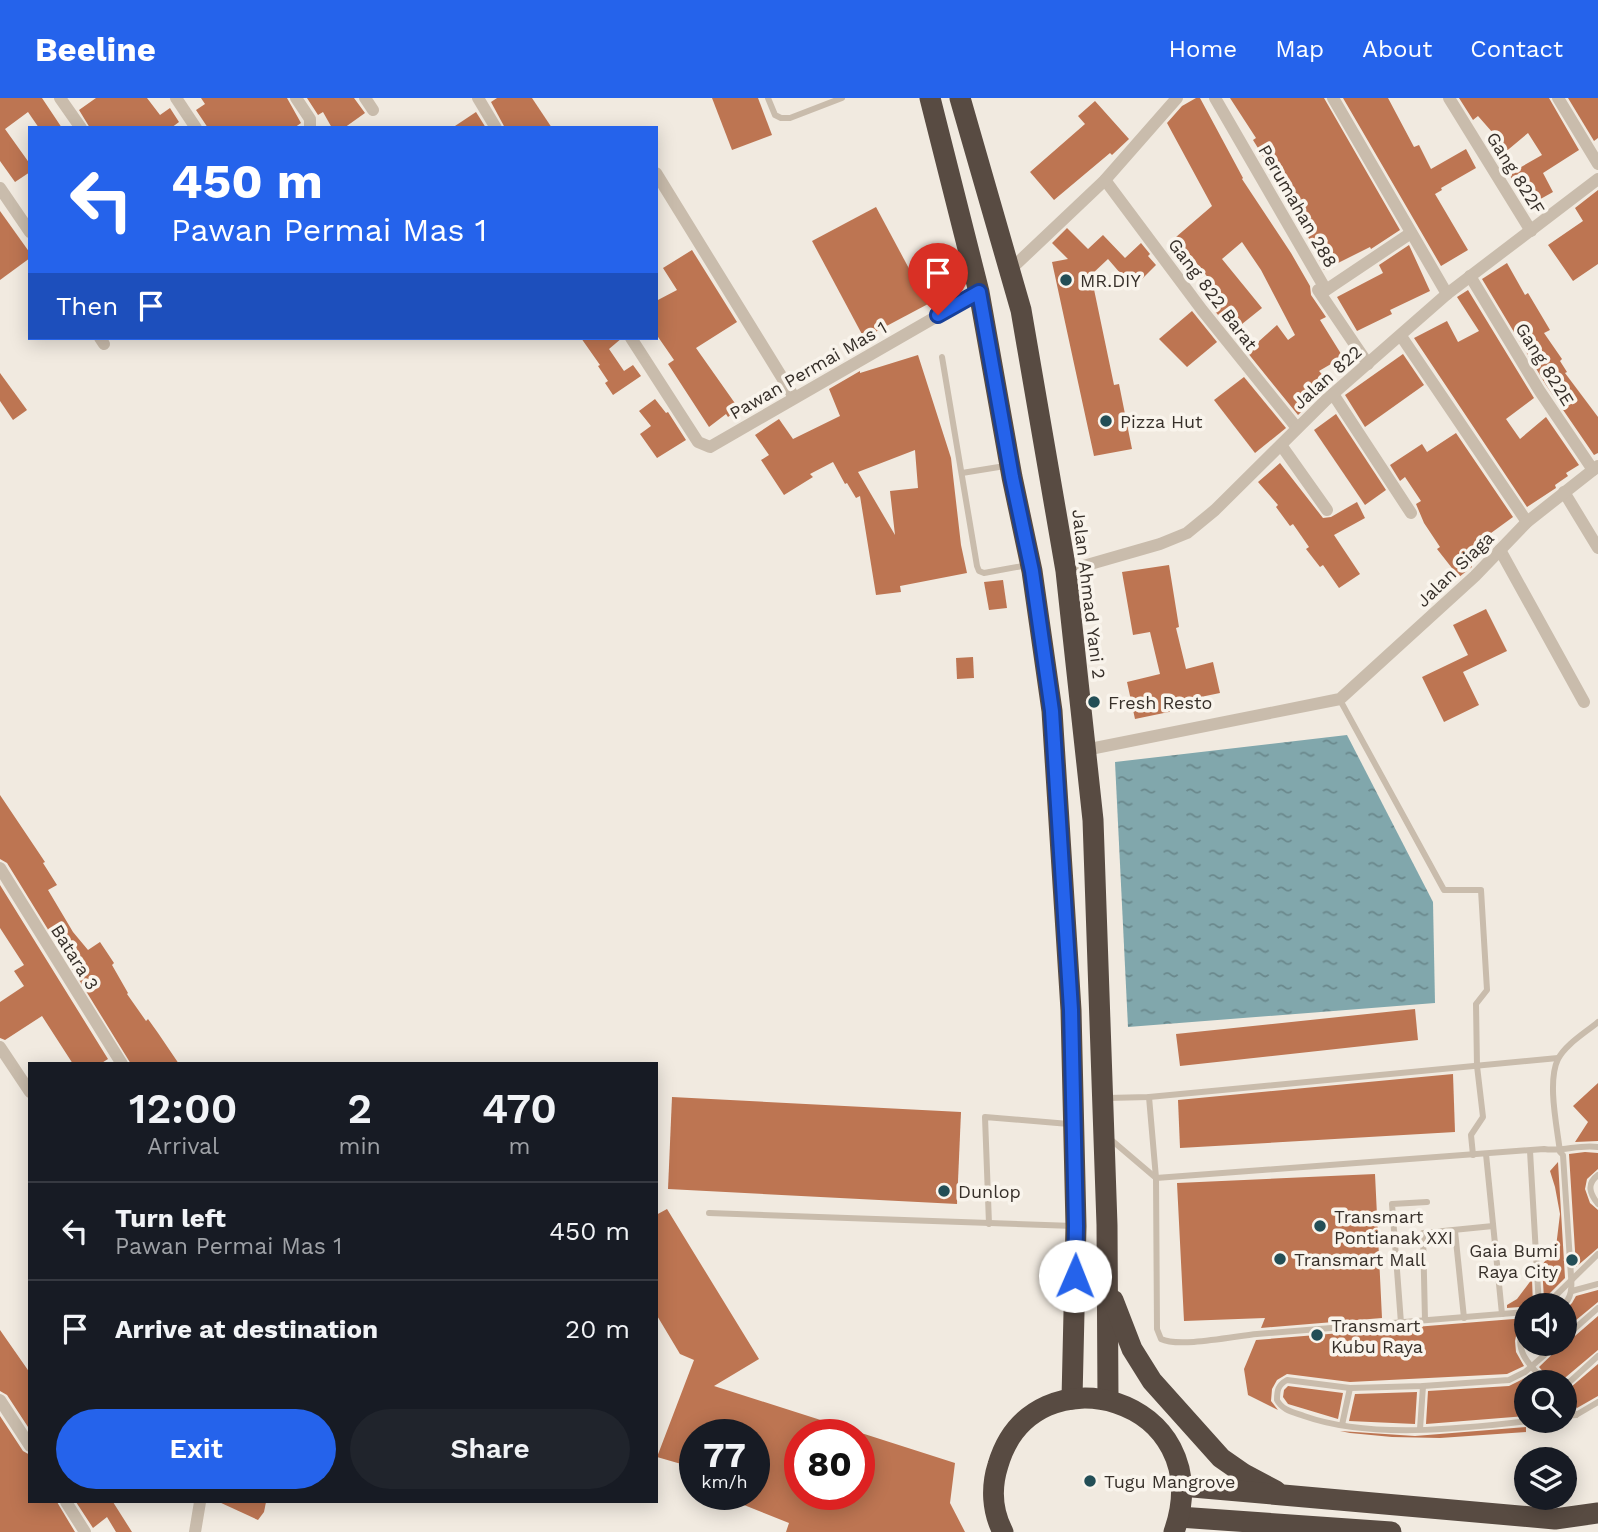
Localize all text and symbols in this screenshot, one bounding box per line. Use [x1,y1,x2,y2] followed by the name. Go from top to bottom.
[35,30,156,69] text: Beeline
[1169,35,1237,63] text: Home
[1275,35,1324,63] text: Map
[1362,35,1432,63] text: About
[1470,35,1563,63] text: Contact
[1482,128,1550,218] street label: Gang 822F
[1254,141,1342,271] street label: Perumahan 288
[171,152,323,210] text: 450 m
[56,154,147,245] icon: left
[171,211,487,249] text: Pawan Permai Mas 1
[1164,234,1262,354] street label: Gang 822 Barat
[908,243,968,315] pin
[919,254,957,292] icon: arrive
[1080,270,1141,291] place label: MR.DIY
[1058,272,1074,288] marker: MR.DIY
[132,287,170,325] icon: arrive
[56,291,118,321] text: Then
[726,316,890,424] street label: Pawan Permai Mas 1
[1511,319,1579,409] street label: Gang 822E
[1288,341,1366,413] street label: Jalan 822
[1120,411,1203,432] place label: Pizza Hut
[1098,413,1114,429] marker: Pizza Hut
[1068,508,1110,680] street label: Jalan Ahmad Yani 2
[1412,527,1498,611] street label: Jalan Siaga
[1108,692,1212,713] place label: Fresh Resto
[1086,694,1102,710] marker: Fresh Resto
[47,921,103,993] street label: Batara 3
[129,1084,237,1133] text: 12:00
[347,1084,372,1133] text: 2
[482,1084,557,1133] text: 470
[147,1133,219,1160] text: Arrival
[338,1133,381,1160] text: min
[508,1133,530,1160] text: m
[958,1181,1021,1202] place label: Dunlop
[936,1183,952,1199] marker: Dunlop
[115,1203,226,1233] text: Turn left
[1334,1206,1453,1248] place label: Transmart Pontianak XXI
[56,1212,94,1250] icon: left
[549,1216,630,1246] text: 450 m
[1312,1218,1328,1234] marker: Transmart Pontianak XXI
[115,1233,342,1260] text: Pawan Permai Mas 1
[1038,1239,1112,1313] position arrow
[1469,1240,1559,1282] place label: Gaia Bumi Raya City
[1294,1249,1426,1270] place label: Transmart Mall
[1272,1251,1288,1267] marker: Transmart Mall
[1564,1252,1580,1268] marker: Gaia Bumi Raya City
[1514,1293,1577,1510] map controls
[1514,1293,1577,1356] button: sound
[56,1310,94,1348] icon: arrive
[115,1314,378,1344] text: Arrive at destination
[565,1314,630,1344] text: 20 m
[1331,1315,1423,1357] place label: Transmart Kubu Raya
[1309,1327,1325,1343] marker: Transmart Kubu Raya
[1514,1370,1577,1433] button: search
[56,1409,336,1489] button: Exit
[350,1409,630,1489] button: Share
[784,1419,875,1510] speed limit sign: 80
[703,1434,746,1476] text: 77
[1514,1447,1577,1510] button: layers
[701,1471,748,1492] text: km/h
[1104,1471,1235,1492] place label: Tugu Mangrove
[1082,1473,1098,1489] marker: Tugu Mangrove

